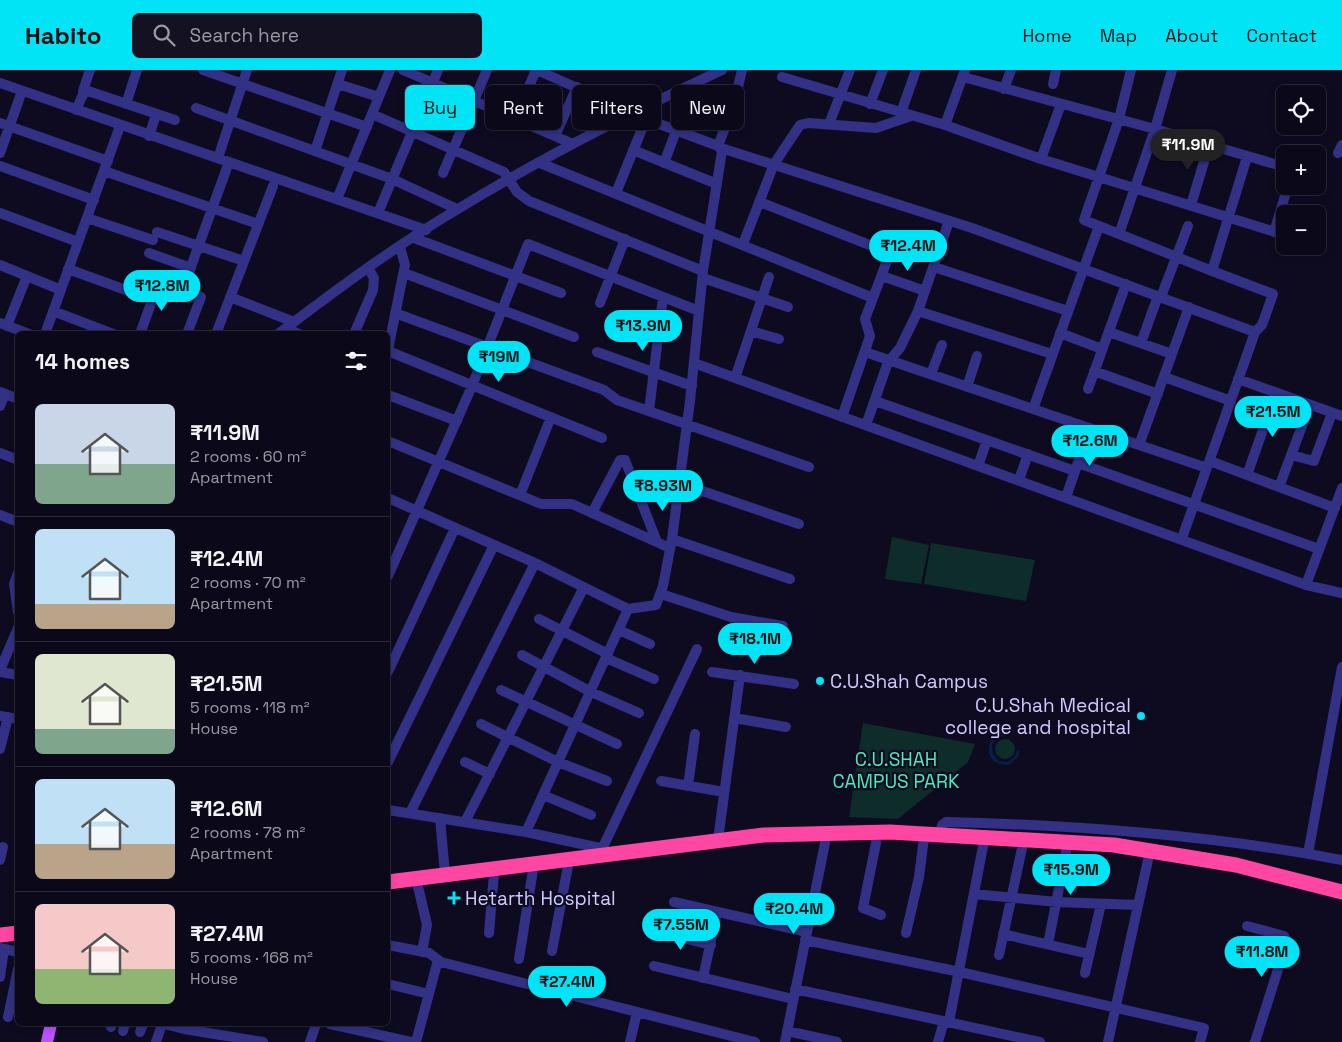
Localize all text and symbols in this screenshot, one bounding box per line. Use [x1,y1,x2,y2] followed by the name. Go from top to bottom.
[132,13,482,58] search box
[25,20,102,51] text: Habito
[150,21,178,49] icon: search
[190,23,299,48] text: Search here
[1023,24,1072,47] text: Home
[1100,24,1137,47] text: Map
[1165,24,1219,47] text: About
[1247,24,1317,47] text: Contact
[405,85,475,130] chip: Buy
[485,85,562,130] chip: Rent
[572,85,661,130] chip: Filters
[671,85,744,130] chip: New
[1276,85,1326,255] map controls
[1276,85,1326,135] button: locate
[1147,128,1229,171] pin: ₹11.9M
[1161,134,1215,155] text: ₹11.9M
[1276,145,1326,195] button: +
[1276,205,1326,255] button: −
[867,230,949,272] pin: ₹12.4M
[880,235,936,256] text: ₹12.4M
[121,270,203,312] pin: ₹12.8M
[134,275,190,296] text: ₹12.8M
[602,310,684,352] pin: ₹13.9M
[615,315,671,336] text: ₹13.9M
[469,340,529,383] pin: ₹19M
[478,346,520,367] text: ₹19M
[342,347,370,375] icon: filters
[35,348,130,375] text: 14 homes
[1232,396,1314,438] pin: ₹21.5M
[1245,401,1301,422] text: ₹21.5M
[190,419,260,446] text: ₹11.9M
[75,424,135,484] icon: home
[1049,424,1131,467] pin: ₹12.6M
[1062,430,1118,451] text: ₹12.6M
[190,446,306,467] text: 2 rooms · 60 m²
[190,467,273,488] text: Apartment
[622,470,704,512] pin: ₹8.93M
[634,475,692,496] text: ₹8.93M
[190,545,263,572] text: ₹12.4M
[75,549,135,609] icon: home
[190,572,306,593] text: 2 rooms · 70 m²
[190,593,273,614] text: Apartment
[714,622,796,665] pin: ₹18.1M
[729,628,781,649] text: ₹18.1M
[830,669,988,694] place label: C.U.Shah Campus
[190,670,262,697] text: ₹21.5M
[75,674,135,734] icon: home
[814,675,826,687] marker: C.U.Shah Campus
[945,693,1131,740] place label: C.U.Shah Medical college and hospital
[190,697,310,718] text: 5 rooms · 118 m²
[1135,710,1147,722] marker: C.U.Shah Medical college and hospital
[190,718,238,739] text: House
[833,747,960,794] park label: C.U.SHAH CAMPUS PARK
[190,795,263,822] text: ₹12.6M
[75,799,135,859] icon: home
[190,822,305,843] text: 2 rooms · 78 m²
[190,843,273,864] text: Apartment
[1030,854,1112,896] pin: ₹15.9M
[1043,859,1099,880] text: ₹15.9M
[465,886,616,911] place label: Hetarth Hospital
[447,891,461,905] marker: Hetarth Hospital
[753,892,835,935] pin: ₹20.4M
[765,898,823,919] text: ₹20.4M
[640,908,722,951] pin: ₹7.55M
[653,914,709,935] text: ₹7.55M
[190,920,264,947] text: ₹27.4M
[75,924,135,984] icon: home
[1221,936,1303,978] pin: ₹11.8M
[1236,941,1288,962] text: ₹11.8M
[190,947,313,968] text: 5 rooms · 168 m²
[526,966,608,1008] pin: ₹27.4M
[190,968,238,989] text: House
[539,971,595,992] text: ₹27.4M

